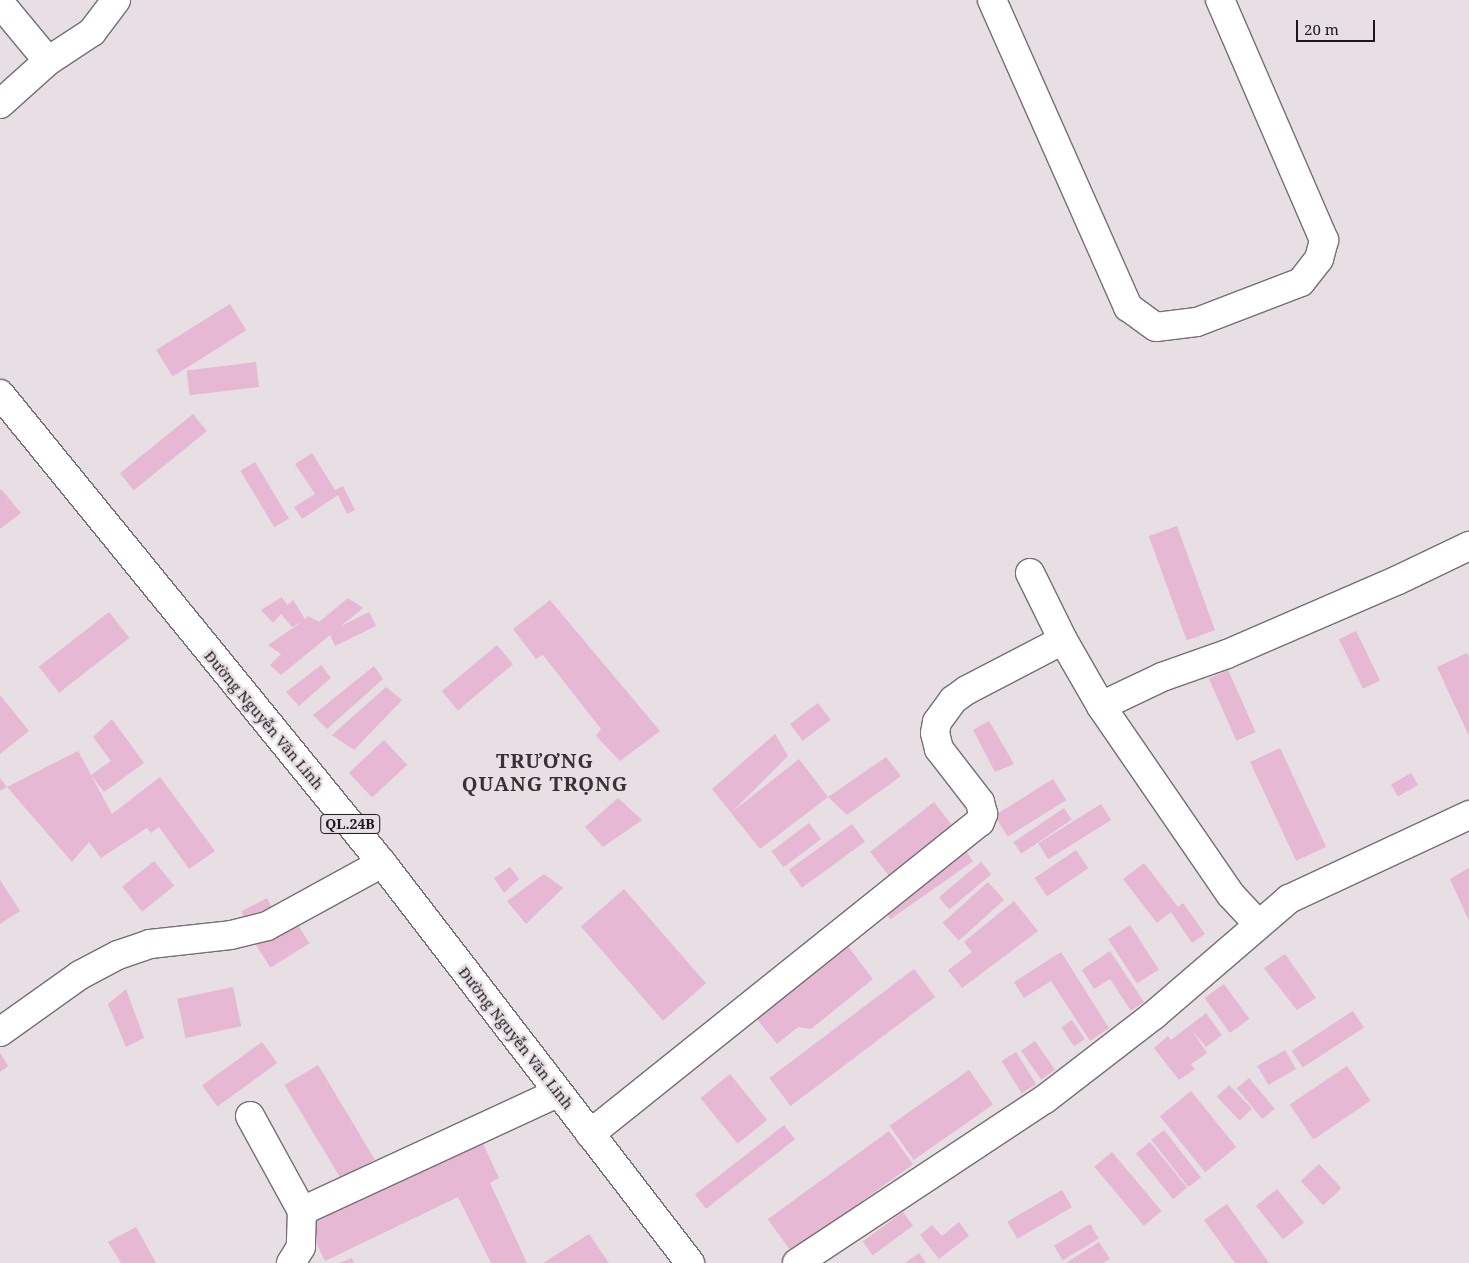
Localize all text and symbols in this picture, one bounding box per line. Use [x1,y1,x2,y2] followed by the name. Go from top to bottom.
[1299,10,1378,42] scale bar
[1304,19,1339,39] text: 20 m
[201,647,327,793] street label: Đường Nguyễn Văn Linh
[460,749,630,796] district label: TRƯƠNG QUANG TRỌNG
[320,812,380,836] road number: QL.24B
[455,963,577,1113] street label: Đường Nguyễn Văn Linh

